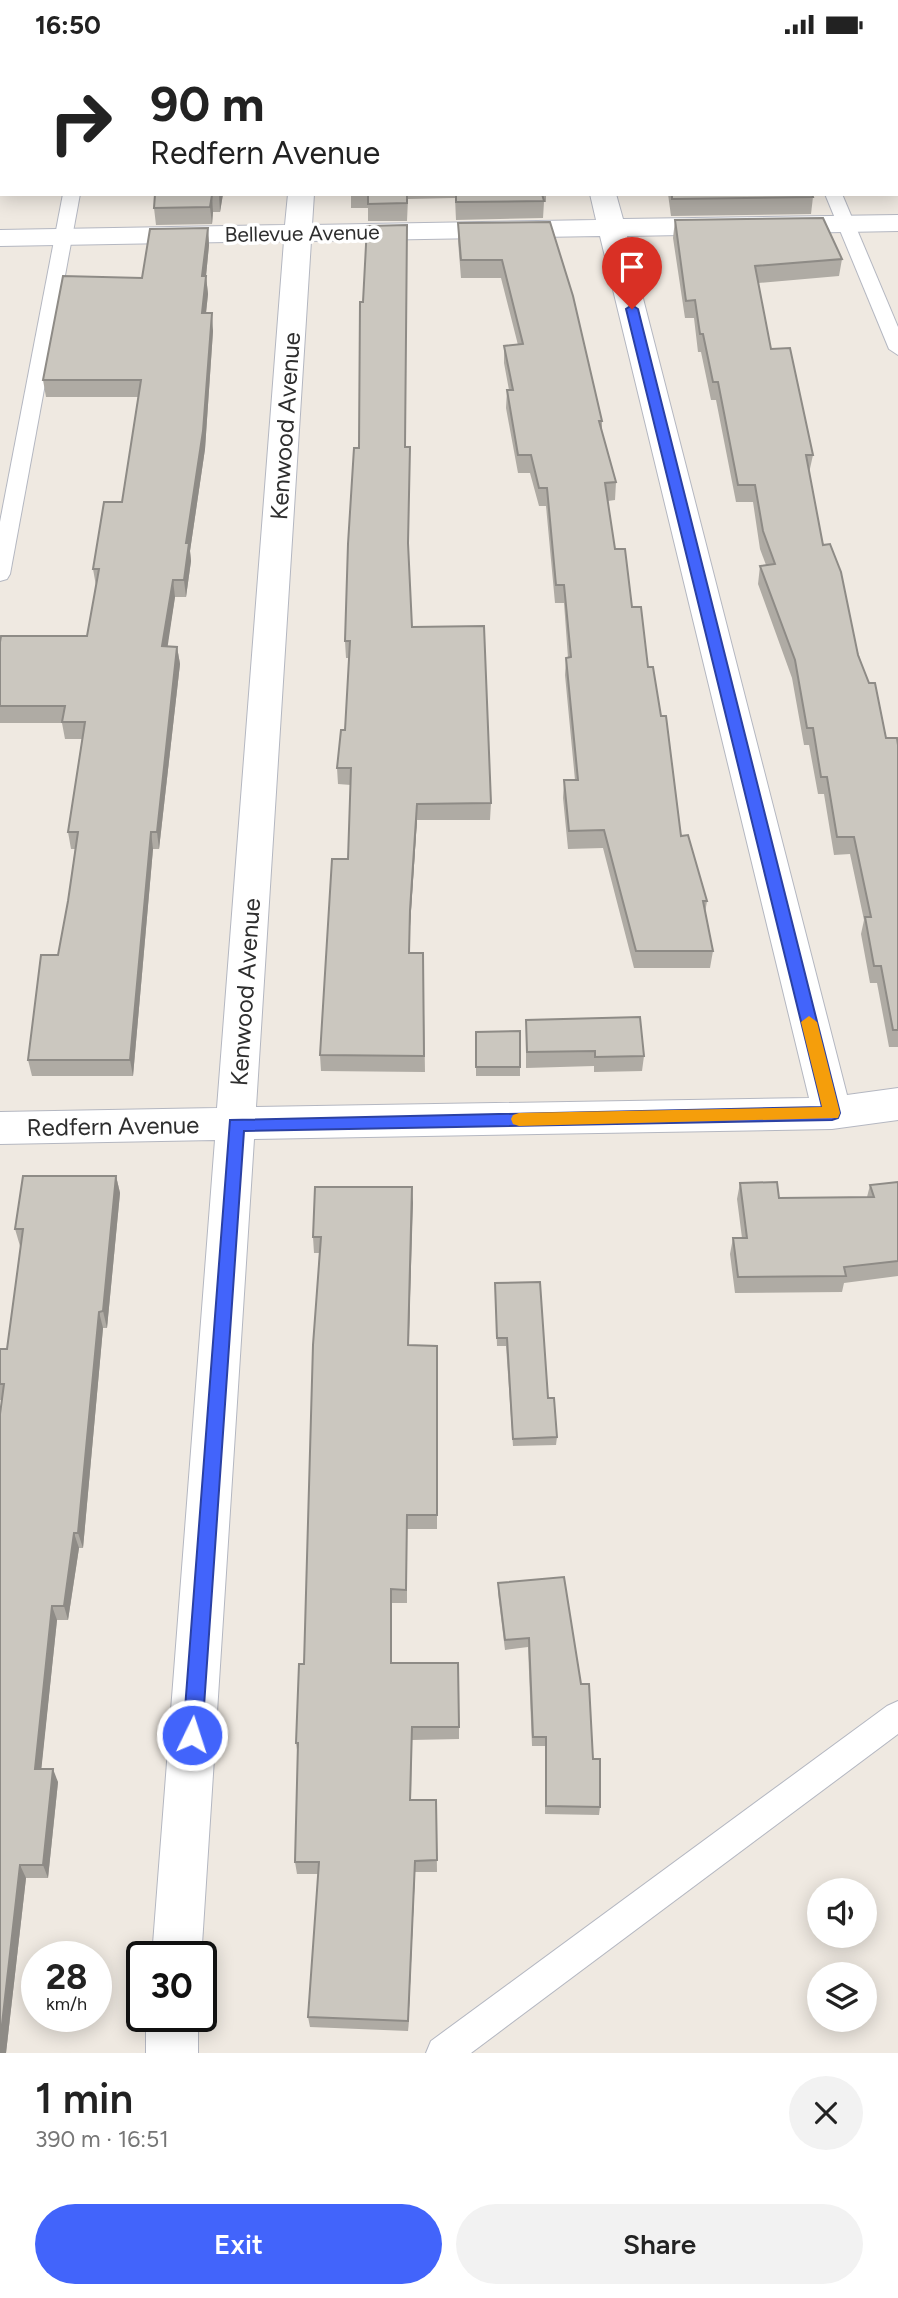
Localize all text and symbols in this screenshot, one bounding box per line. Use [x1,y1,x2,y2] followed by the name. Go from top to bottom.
[35,9,101,41] text: 16:50
[150,74,265,133] text: 90 m
[35,77,126,168] icon: right
[150,134,380,172] text: Redfern Avenue
[224,219,380,247] street label: Bellevue Avenue
[602,237,662,309] pin
[613,248,651,286] icon: arrive
[264,331,306,521] street label: Kenwood Avenue
[224,897,266,1087] street label: Kenwood Avenue
[26,1110,200,1142] street label: Redfern Avenue
[155,1698,229,1772] position arrow
[807,1878,877,2032] map controls
[807,1878,877,1948] button: sound
[126,1941,217,2032] speed limit sign: 30
[46,1956,87,1998] text: 28
[807,1962,877,2032] button: layers
[46,1993,87,2015] text: km/h
[35,2073,133,2124] text: 1 min
[789,2076,863,2150] button: close
[35,2125,169,2153] text: 390 m · 16:51
[35,2204,442,2284] button: Exit
[456,2204,863,2284] button: Share

